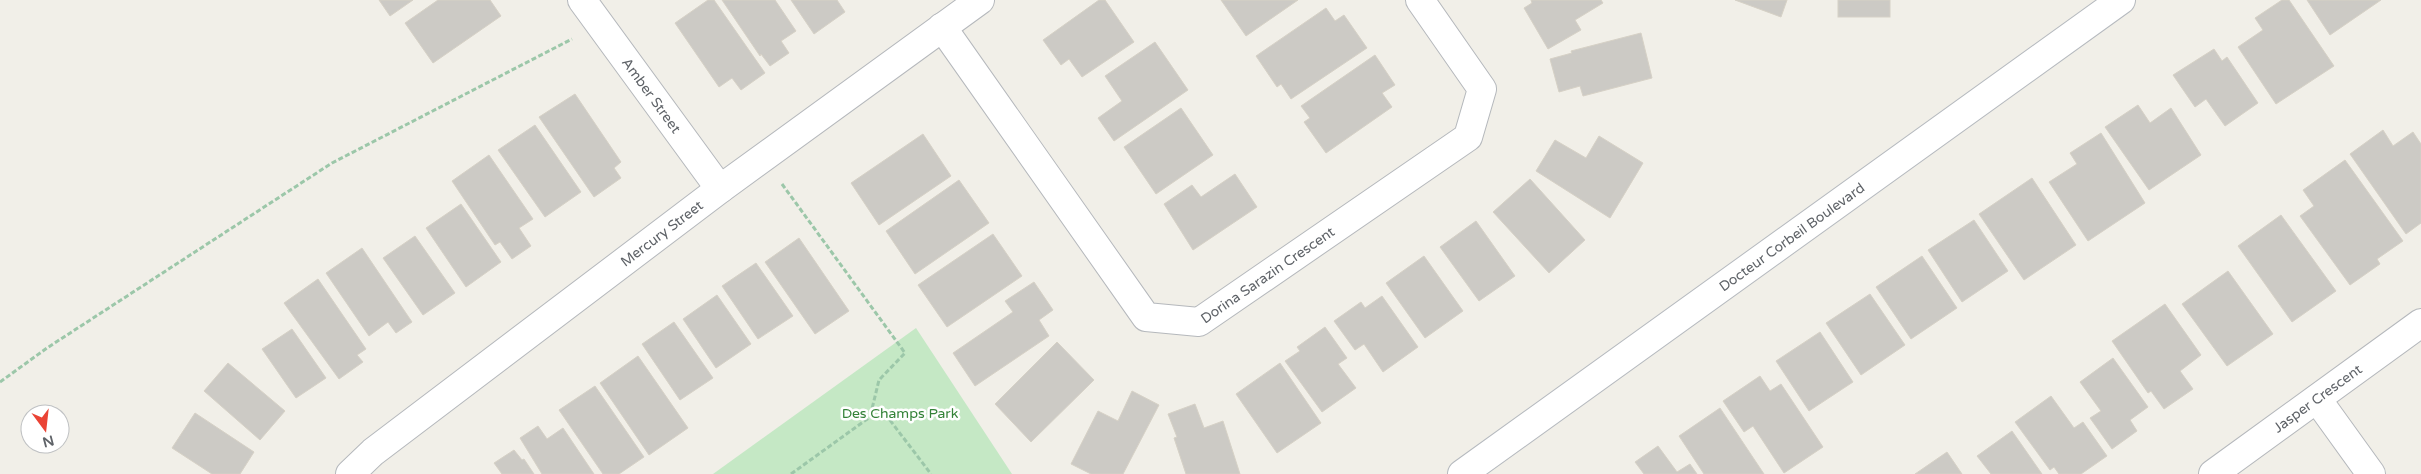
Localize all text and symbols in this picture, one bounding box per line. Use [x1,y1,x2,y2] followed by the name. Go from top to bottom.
[618,55,685,137] street label: Amber Street
[1716,179,1868,295] street label: Docteur Corbeil Boulevard
[617,197,707,270] street label: Mercury Street
[1198,223,1339,327] street label: Dorina Sarazin Crescent
[2270,360,2366,436] street label: Jasper Crescent
[20,404,70,454] north arrow
[842,405,959,422] park label: Des Champs Park
[41,431,56,451] text: N

